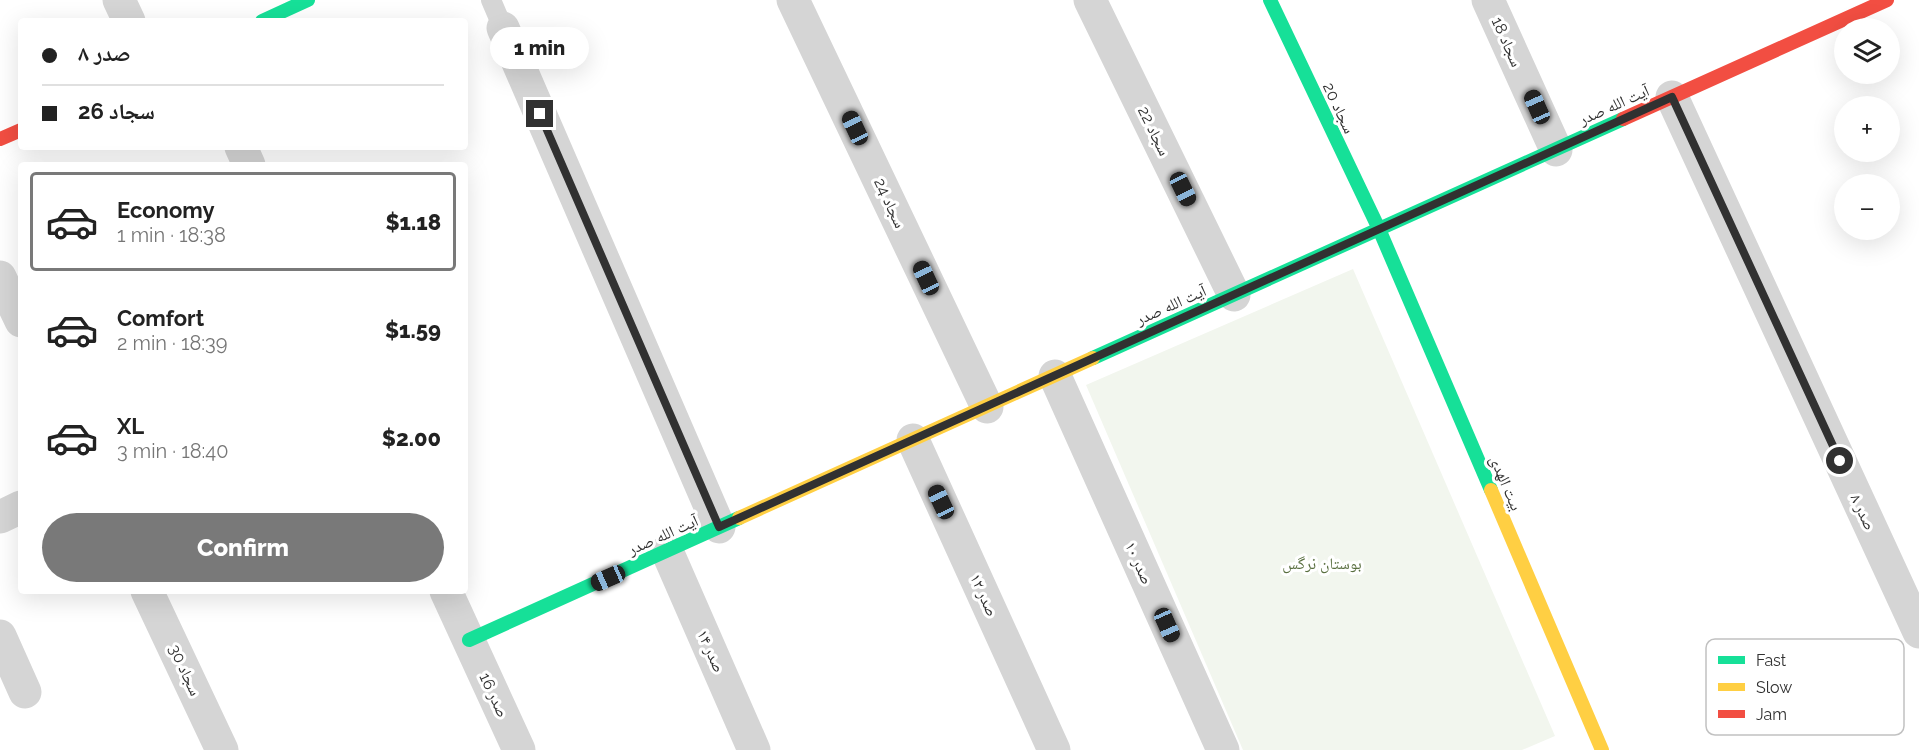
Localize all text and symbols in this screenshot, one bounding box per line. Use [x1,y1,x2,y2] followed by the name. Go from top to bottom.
[1488,14,1526,70] street label: سجاد 18
[1834,18,1900,240] map controls
[1834,18,1900,84] button: layers
[490,27,590,69] callout: 1 min
[514,36,565,60] text: 1 min
[78,40,130,66] text: صدر ۸
[1319,79,1359,137] street label: سجاد 20
[1575,81,1653,129] street label: آیت الله صدر
[1521,87,1553,127] car
[1834,96,1900,162] button: +
[78,98,155,124] text: سجاد 26
[526,100,553,127] route end
[1134,103,1174,159] street label: سجاد 22
[839,108,871,148] car
[1167,169,1199,209] car
[1834,174,1900,240] button: −
[870,175,910,231] street label: سجاد 24
[45,195,99,249] icon: car
[117,197,215,223] text: Economy
[385,209,441,235] text: $1.18
[117,223,226,247] text: 1 min · 18:38
[910,258,942,298] car
[1132,281,1210,329] street label: آیت الله صدر
[45,303,99,357] icon: car
[117,305,204,331] text: Comfort
[385,317,441,343] text: $1.59
[117,331,227,355] text: 2 min · 18:39
[45,411,99,465] icon: car
[117,413,144,439] text: XL
[382,425,441,451] text: $2.00
[117,439,229,463] text: 3 min · 18:40
[1826,447,1853,474] route start
[1485,453,1526,514] street label: بیت الهدی
[925,482,957,522] car
[1846,491,1880,533] street label: صدر ۸
[624,511,702,559] street label: آیت الله صدر
[42,513,444,582] button: Confirm
[1121,539,1157,587] street label: صدر ۱۰
[1282,554,1362,574] park label: بوستان نرگس
[588,562,628,594] car
[966,571,1002,619] street label: صدر ۱۲
[1151,605,1183,645] car
[693,627,729,675] street label: صدر ۱۴
[1706,639,1904,735] legend
[165,641,205,699] street label: سجاد 30
[1756,651,1787,670] text: Fast
[475,670,513,720] street label: صدر 16
[1756,678,1792,697] text: Slow
[1756,705,1787,724] text: Jam

